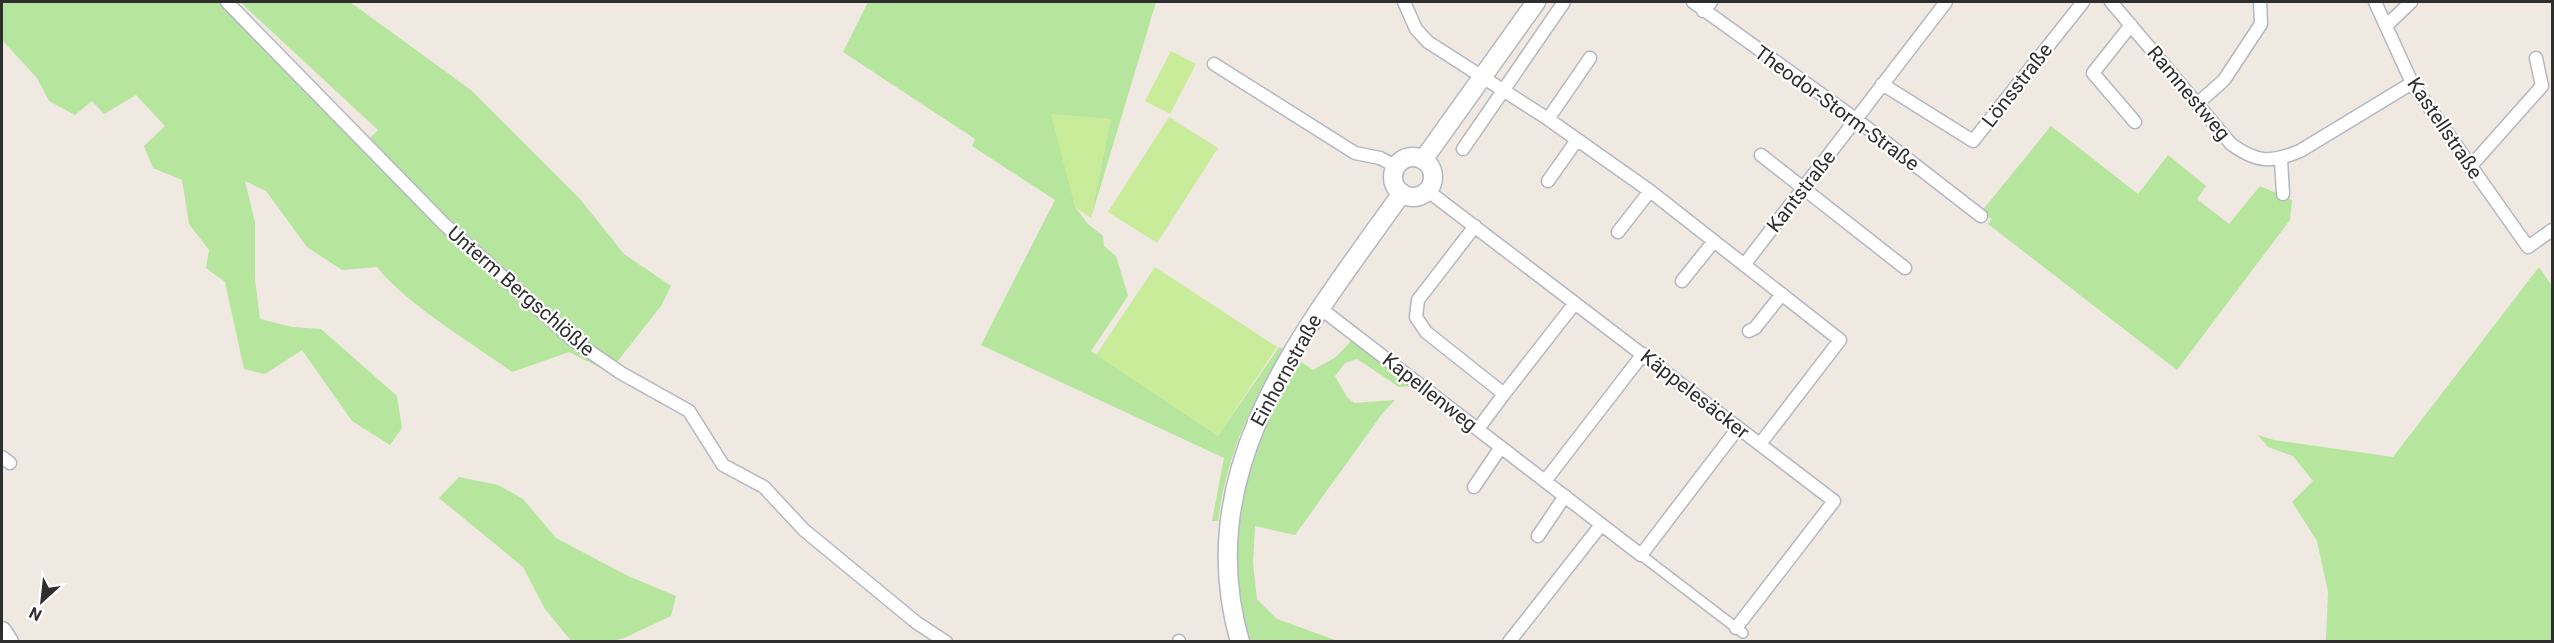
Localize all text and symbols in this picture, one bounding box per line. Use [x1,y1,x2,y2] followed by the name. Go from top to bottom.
[1977,38,2057,132] street label: Lönsstraße
[1750,40,1924,176] street label: Theodor-Storm-Straße
[2142,41,2236,145] street label: Ramnestweg
[2402,73,2488,183] street label: Kastellstraße
[1761,145,1841,237] street label: Kantstraße
[443,221,599,361] street label: Unterm Bergschlößle
[1245,310,1327,430] street label: Einhornstraße
[1636,344,1754,444] street label: Käppelesäcker
[1378,348,1482,436] street label: Kapellenweg
[12,571,72,631] north arrow
[26,603,45,625] text: N

